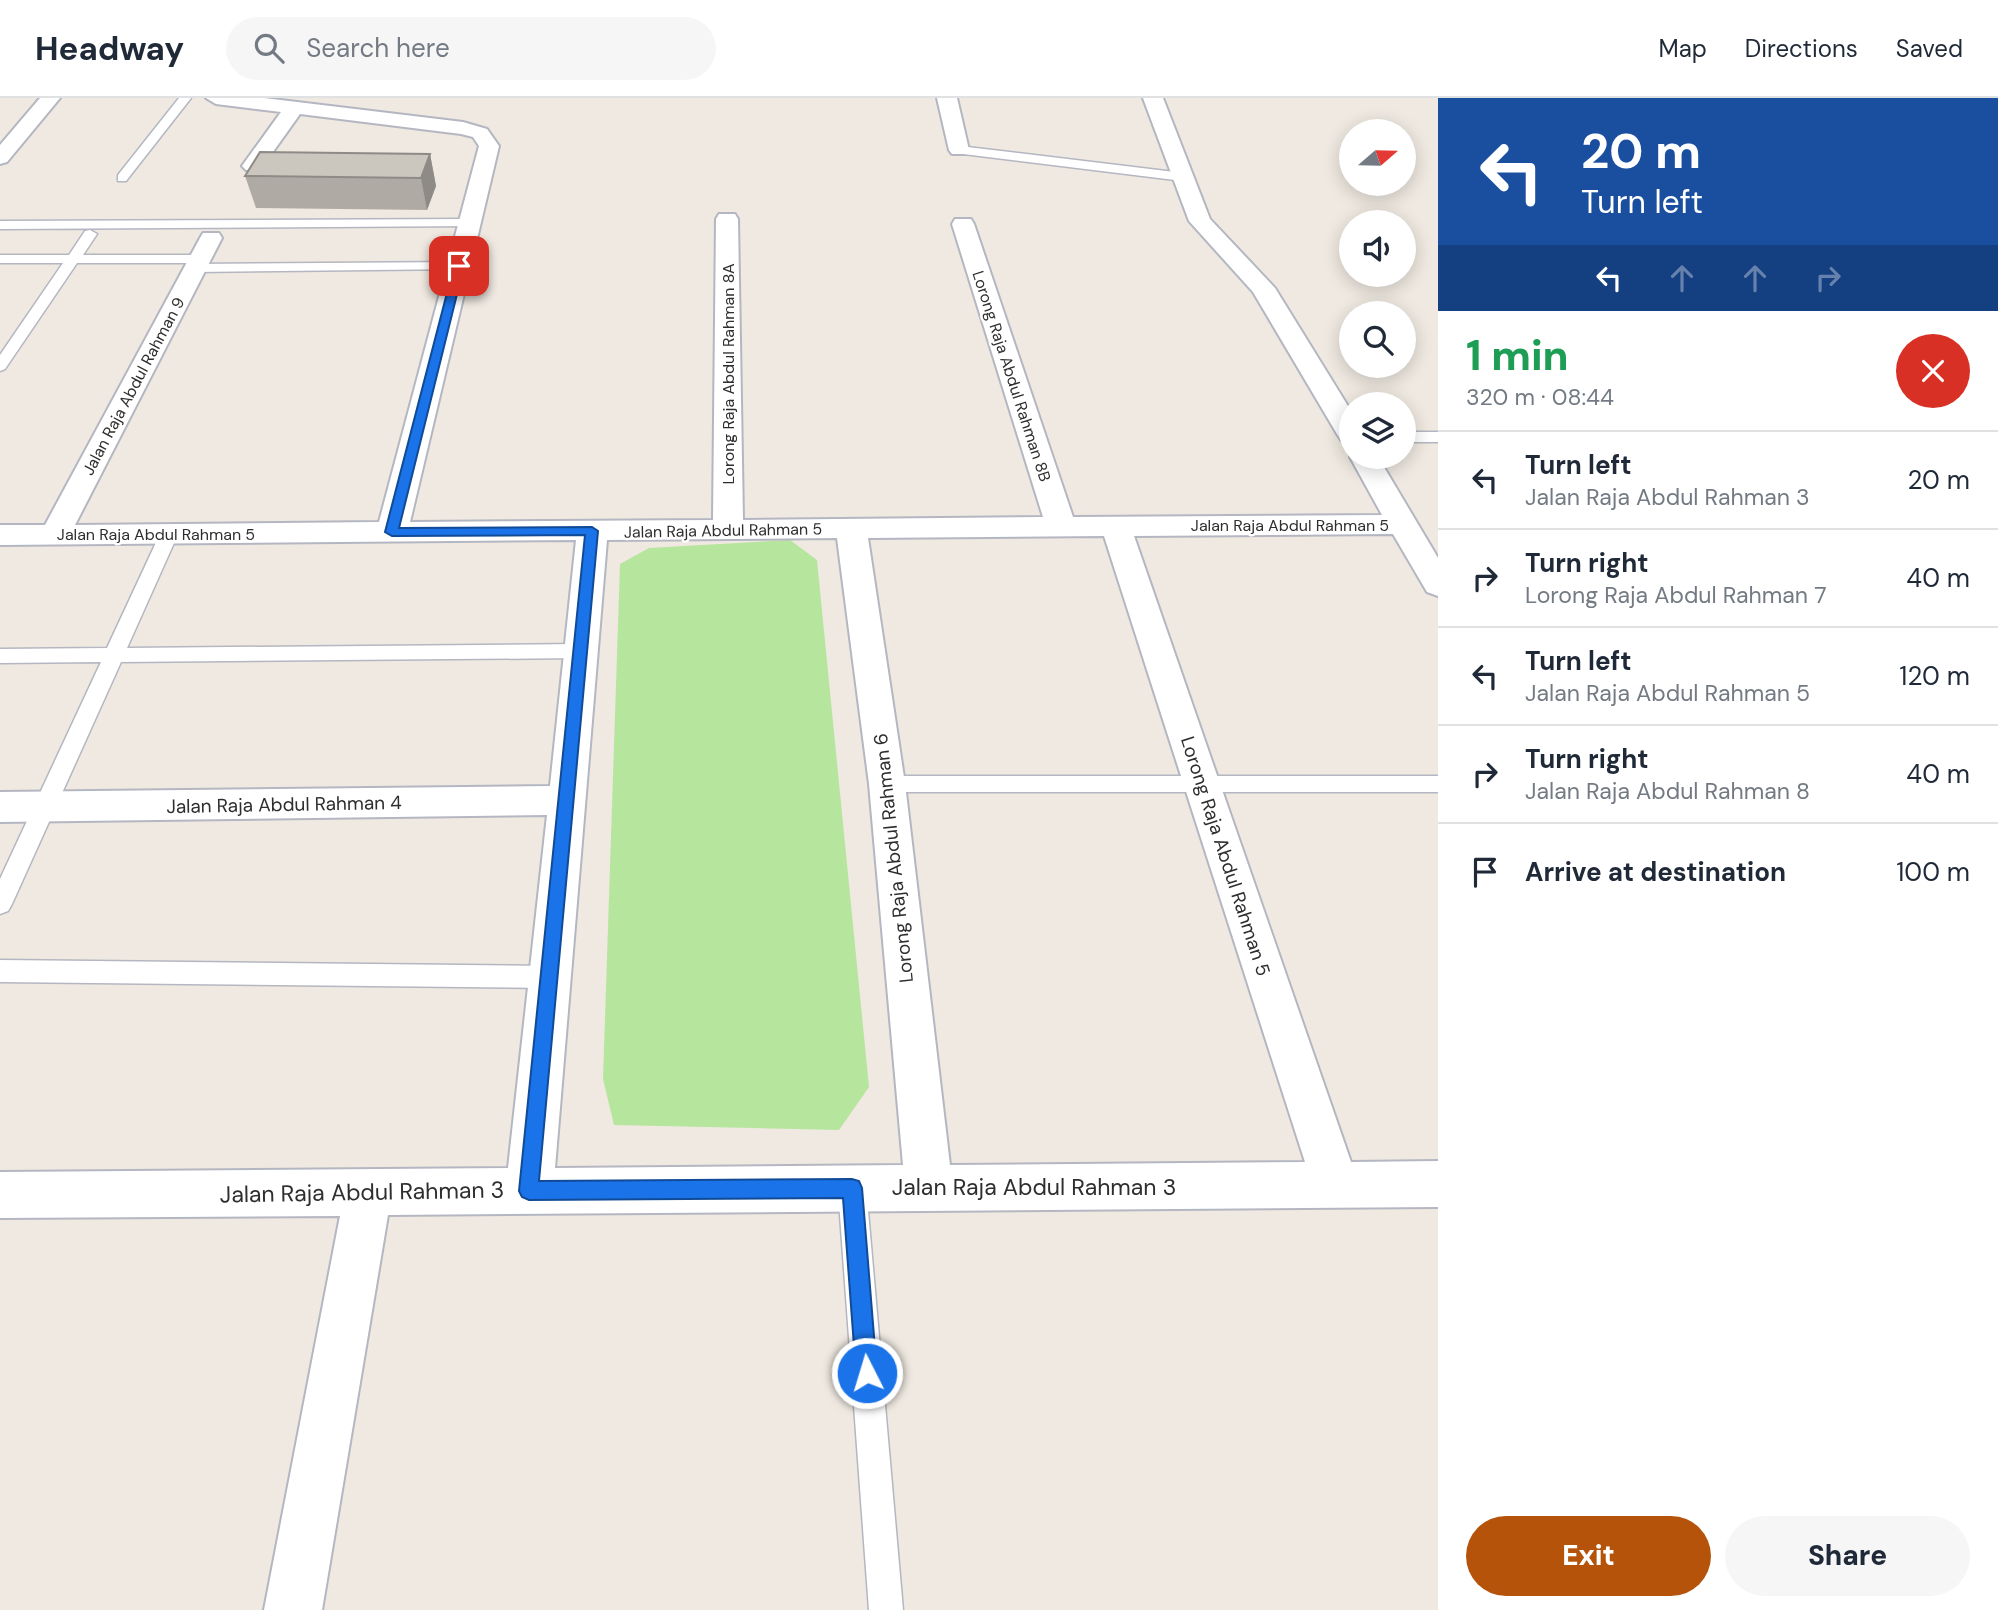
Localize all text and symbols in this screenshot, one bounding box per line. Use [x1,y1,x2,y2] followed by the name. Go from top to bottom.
[226,17,716,80] search box
[35,27,184,70] text: Headway
[250,29,288,67] icon: search
[306,31,450,65] text: Search here
[1659,33,1707,64] text: Map
[1745,33,1858,64] text: Directions
[1896,33,1963,64] text: Saved
[1339,119,1416,196] north arrow
[1339,119,1416,469] map controls
[1581,119,1701,183] text: 20 m
[1466,126,1557,217] icon: left
[1581,181,1703,223] text: Turn left
[1339,210,1416,287] button: sound
[429,236,489,296] pin
[440,247,478,285] icon: arrive
[1590,259,1628,297] icon: left
[1663,259,1701,297] icon: ahead
[1736,259,1774,297] icon: ahead
[1809,259,1847,297] icon: right
[718,263,739,485] street label: Lorong Raja Abdul Rahman 8A
[967,268,1056,484] street label: Lorong Raja Abdul Rahman 8B
[78,294,189,479] street label: Jalan Raja Abdul Rahman 9
[1339,301,1416,378] button: search
[1466,328,1569,383] text: 1 min
[1896,334,1970,408] button: close
[1466,382,1614,412] text: 320 m · 08:44
[1339,392,1416,469] button: layers
[1525,448,1632,482] text: Turn left
[1466,461,1504,499] icon: left
[1907,463,1970,497] text: 20 m
[1525,482,1810,512] text: Jalan Raja Abdul Rahman 3
[1191,515,1389,536] street label: Jalan Raja Abdul Rahman 5
[624,518,822,543] street label: Jalan Raja Abdul Rahman 5
[57,524,255,545] street label: Jalan Raja Abdul Rahman 5
[1525,546,1649,580] text: Turn right
[1466,559,1504,597] icon: right
[1906,561,1970,595] text: 40 m
[1525,580,1826,610] text: Lorong Raja Abdul Rahman 7
[1525,644,1632,678] text: Turn left
[1466,657,1504,695] icon: left
[1899,659,1970,693] text: 120 m
[1525,678,1810,708] text: Jalan Raja Abdul Rahman 5
[868,732,919,984] street label: Lorong Raja Abdul Rahman 6
[1175,733,1276,979] street label: Lorong Raja Abdul Rahman 5
[1525,742,1649,776] text: Turn right
[1466,755,1504,793] icon: right
[1906,757,1970,791] text: 40 m
[1525,776,1810,806] text: Jalan Raja Abdul Rahman 8
[166,790,402,819] street label: Jalan Raja Abdul Rahman 4
[1466,853,1504,891] icon: arrive
[1525,855,1786,889] text: Arrive at destination
[1896,855,1970,889] text: 100 m
[892,1172,1176,1202] street label: Jalan Raja Abdul Rahman 3
[219,1175,505,1209] street label: Jalan Raja Abdul Rahman 3
[830,1336,904,1410] position arrow
[1466,1516,1711,1596] button: Exit
[1725,1516,1970,1596] button: Share

